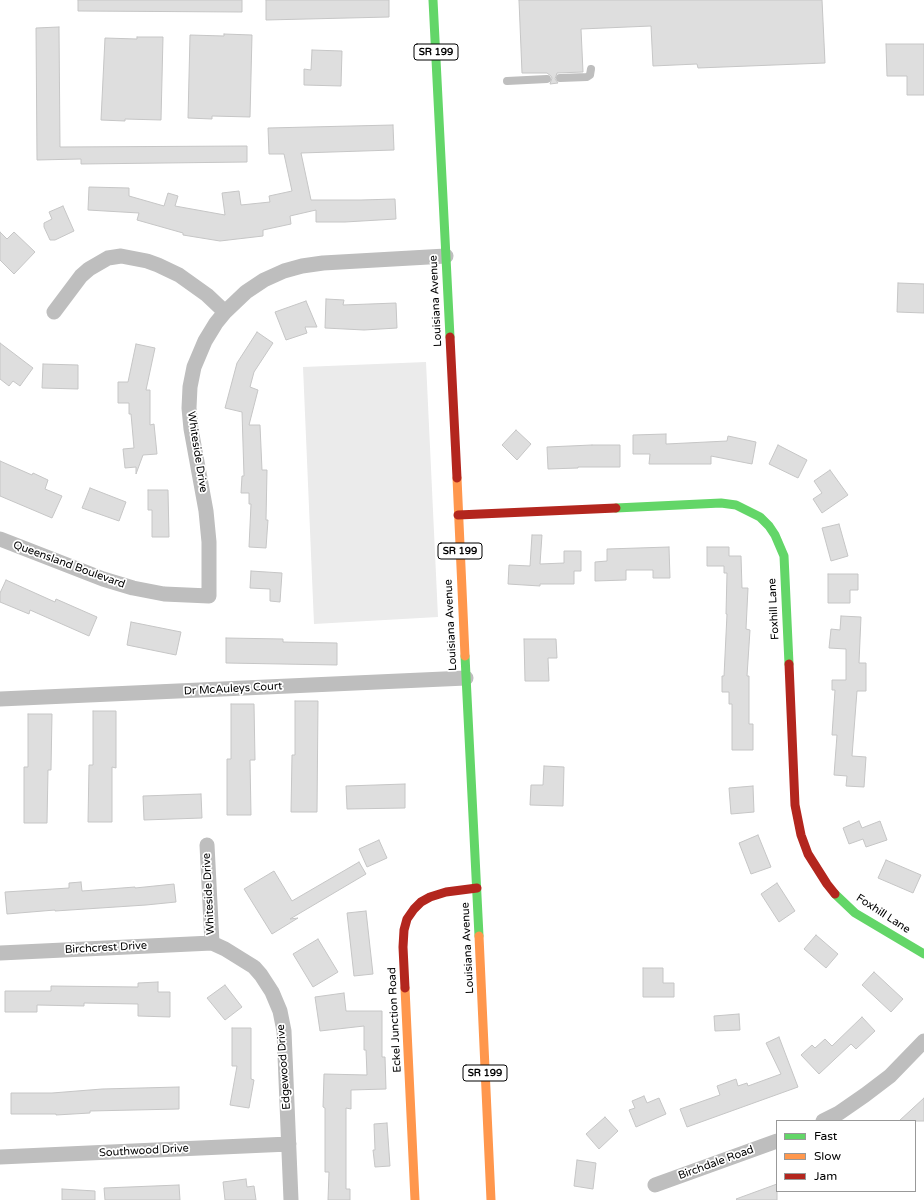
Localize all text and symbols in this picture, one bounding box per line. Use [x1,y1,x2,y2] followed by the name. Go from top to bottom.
[414,44,458,60] road number: SR 199
[427,255,445,347] street label: Louisiana Avenue
[184,410,210,494] street label: Whiteside Drive
[11,539,127,591] street label: Queensland Boulevard
[438,543,482,559] road number: SR 199
[766,578,782,640] street label: Foxhill Lane
[442,579,460,671] street label: Louisiana Avenue
[183,680,283,698] street label: Dr McAuleys Court
[200,853,218,935] street label: Whiteside Drive
[853,892,913,936] street label: Foxhill Lane
[459,902,477,994] street label: Louisiana Avenue
[65,939,147,957] street label: Birchcrest Drive
[386,967,404,1073] street label: Eckel Junction Road
[274,1024,294,1110] street label: Edgewood Drive
[463,1065,507,1081] road number: SR 199
[776,1120,916,1192] legend
[814,1129,837,1143] text: Fast
[99,1142,189,1160] street label: Southwood Drive
[676,1143,756,1183] street label: Birchdale Road
[814,1149,841,1163] text: Slow
[814,1169,837,1183] text: Jam

